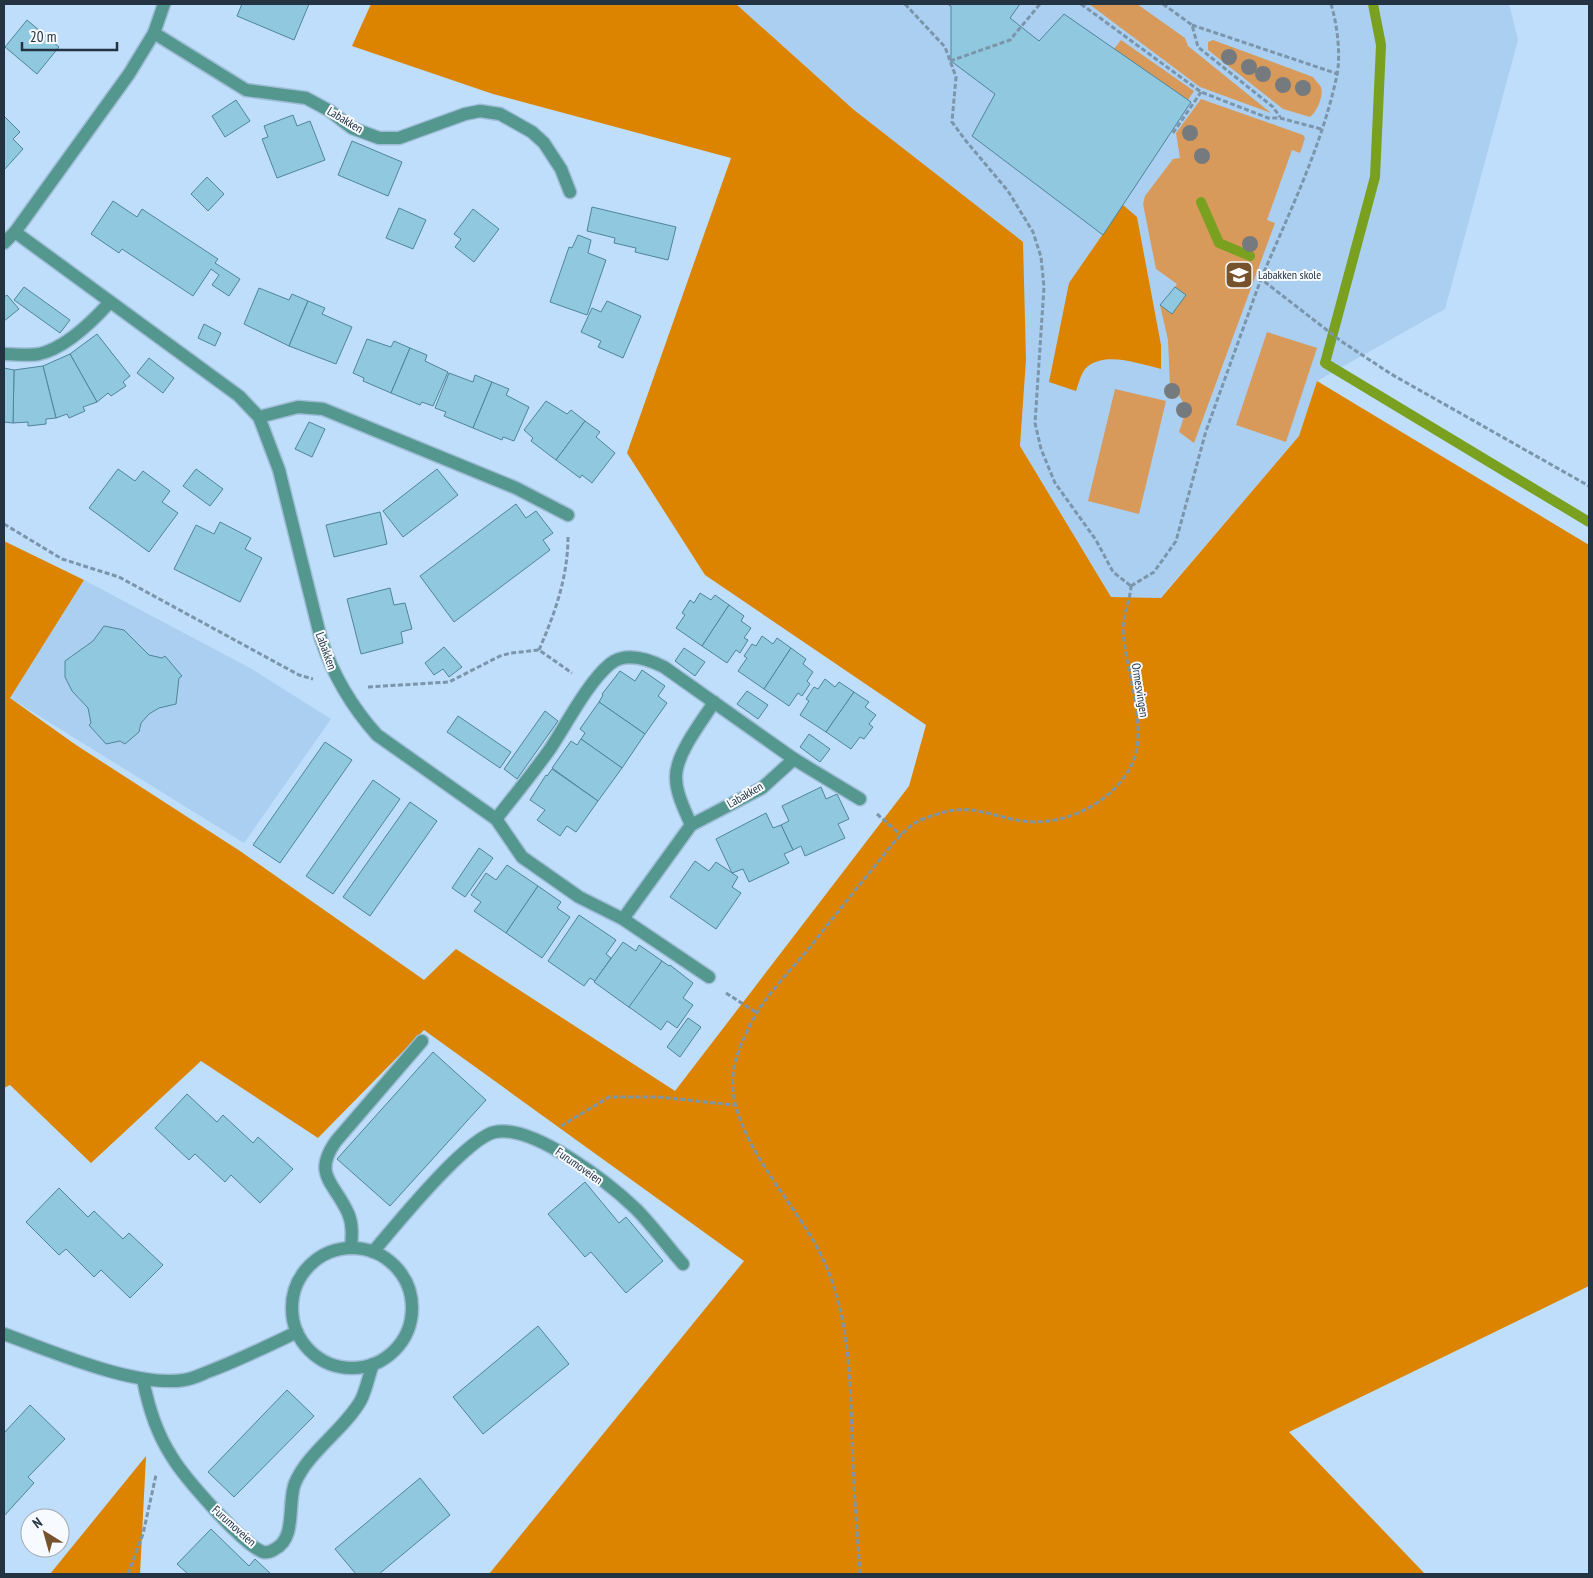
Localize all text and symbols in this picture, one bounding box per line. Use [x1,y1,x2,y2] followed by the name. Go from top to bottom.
[22,20,118,52] scale bar
[30,27,56,46] text: 20 m
[325,103,366,136] street label: Labakken
[1224,260,1254,290] school or university icon: Labakken skole
[1258,267,1321,282] place label: Labakken skole
[313,630,340,672] street label: Labakken
[1129,662,1152,718] street label: Ormesvingen
[724,778,765,811] street label: Labakken
[553,1144,606,1187] street label: Furumoveien
[209,1502,259,1549] street label: Furumoveien
[20,1508,70,1558] north arrow
[29,1513,46,1532] text: N

